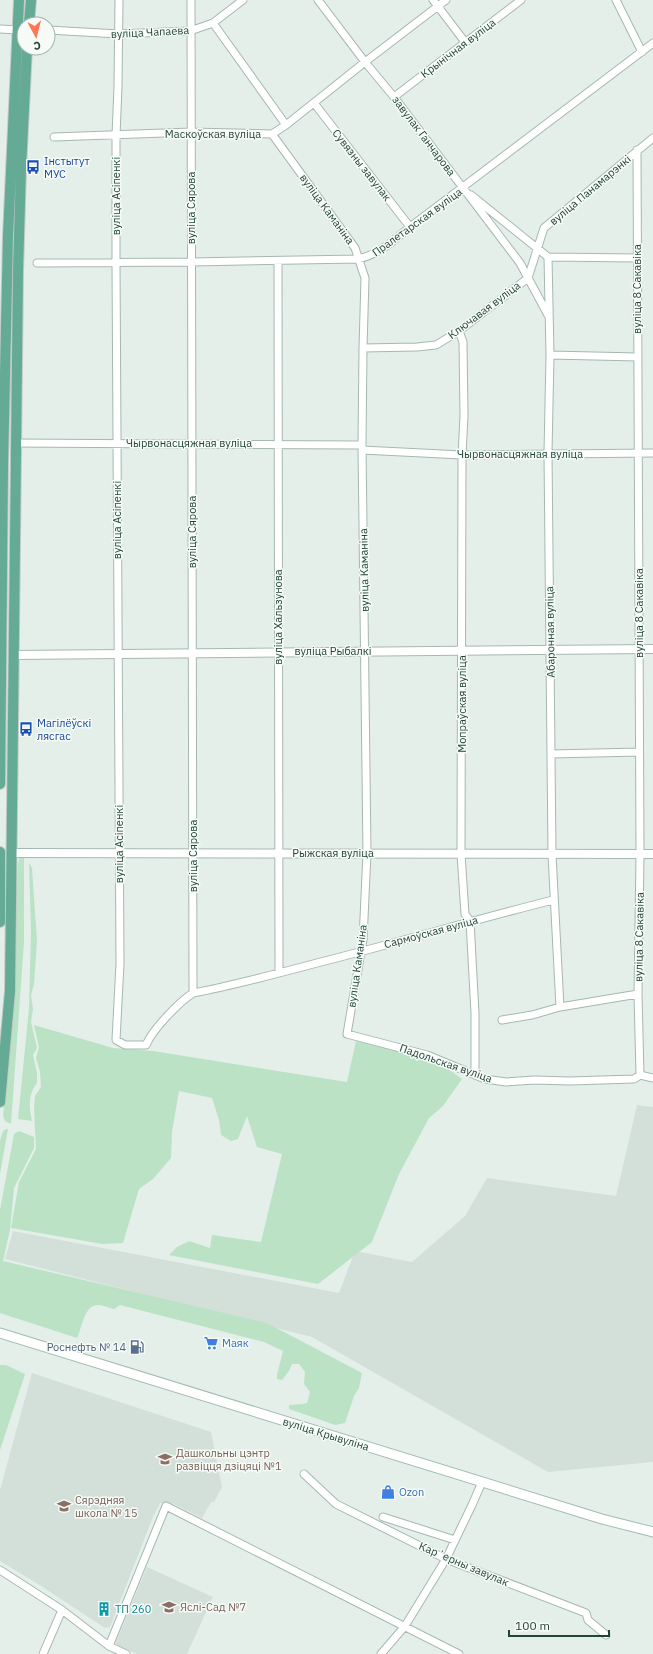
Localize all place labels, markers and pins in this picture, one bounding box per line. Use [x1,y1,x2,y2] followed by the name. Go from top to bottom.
[44,154,90,181] place label: Інстытут МУС
[25,159,41,175] bus stop icon: Інстытут МУС
[37,716,91,743] place label: Магілёўскі лясгас
[18,721,34,737] bus stop icon: Магілёўскі лясгас
[203,1335,219,1351] supermarket icon: Маяк
[222,1336,249,1350] place label: Маяк
[129,1339,145,1355] fuel station icon: Роснефть № 14
[47,1340,126,1354] place label: Роснефть № 14
[176,1446,282,1473] place label: Дашкольны цэнтр развіцця дзіцяці №1
[157,1451,173,1467] school or university icon: Дашкольны цэнтр развіцця дзіцяці №1
[380,1484,396,1500] shop icon: Ozon
[399,1485,424,1499] place label: Ozon
[75,1493,138,1520] place label: Сярэдняя школа № 15
[56,1498,72,1514] school or university icon: Сярэдняя школа № 15
[161,1599,177,1615] school or university icon: Яслі-Сад №7
[180,1600,246,1614] place label: Яслі-Сад №7
[96,1601,112,1617] building icon: ТП 260
[115,1602,151,1616] place label: ТП 260

